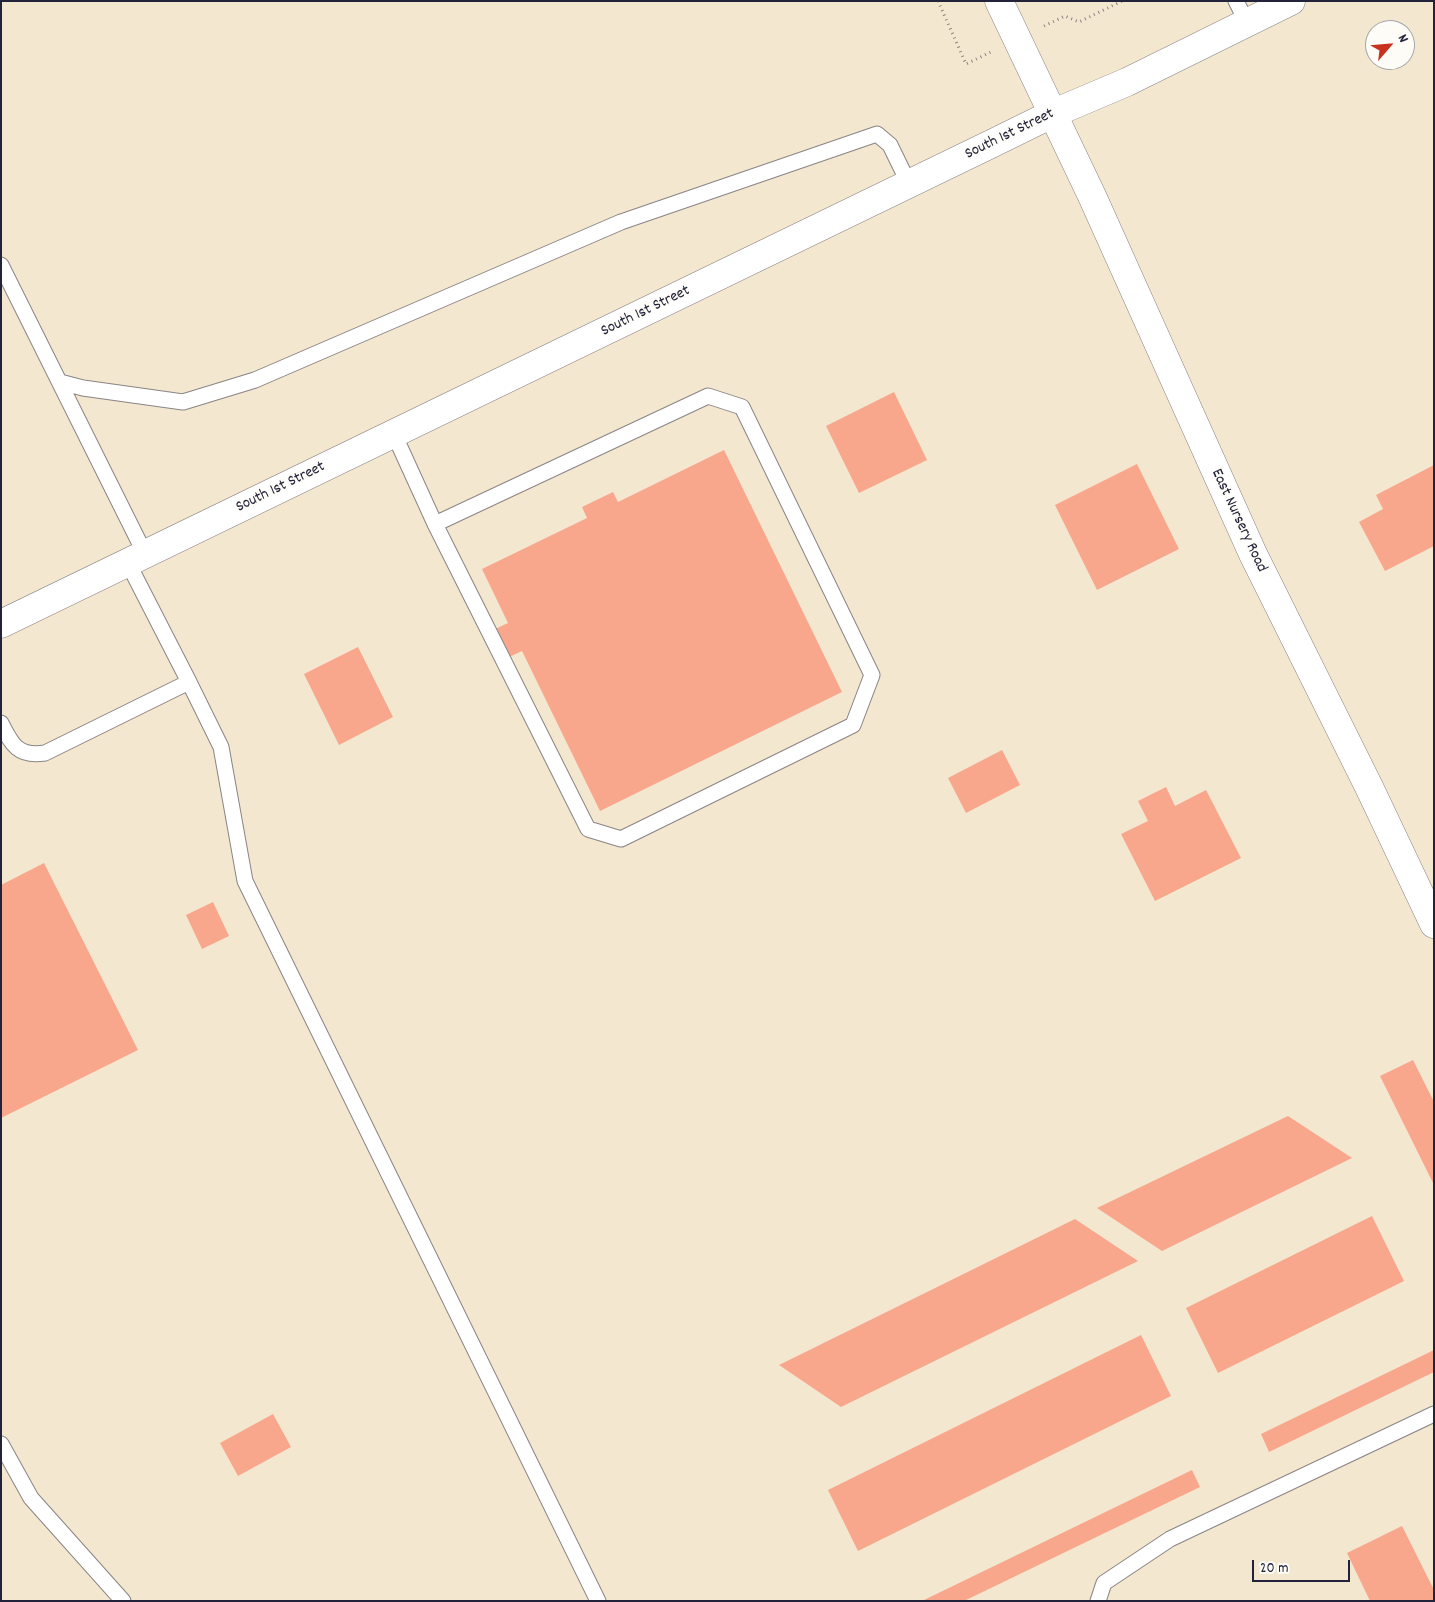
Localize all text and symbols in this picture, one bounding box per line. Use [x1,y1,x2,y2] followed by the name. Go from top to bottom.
[1365,20,1415,70] north arrow
[1392,31,1413,46] text: N
[962,105,1058,165] street label: South 1st Street
[598,282,694,342] street label: South 1st Street
[233,458,329,518] street label: South 1st Street
[1206,466,1270,576] street label: East Nursery Road
[1255,1550,1352,1582] scale bar
[1260,1558,1288,1580] text: 20 m

